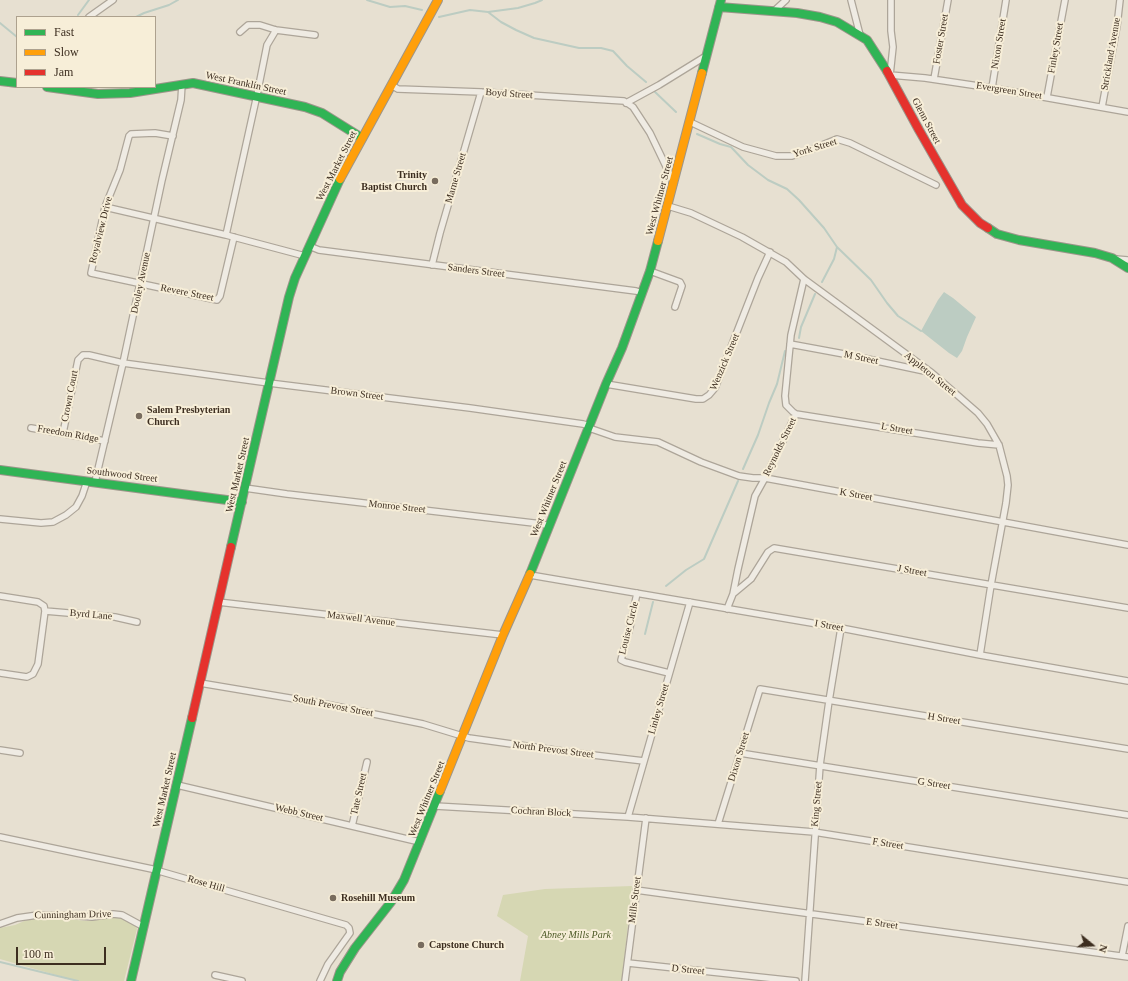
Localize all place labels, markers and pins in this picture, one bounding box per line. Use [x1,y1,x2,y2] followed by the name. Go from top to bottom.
[361,169,427,192] place label: Trinity Baptist Church
[430,176,440,186] marker: Trinity Baptist Church
[147,404,230,428] place label: Salem Presbyterian Church
[134,411,144,421] marker: Salem Presbyterian Church
[341,892,415,904] place label: Rosehill Museum
[328,893,338,903] marker: Rosehill Museum
[429,939,504,951] place label: Capstone Church
[416,940,426,950] marker: Capstone Church

